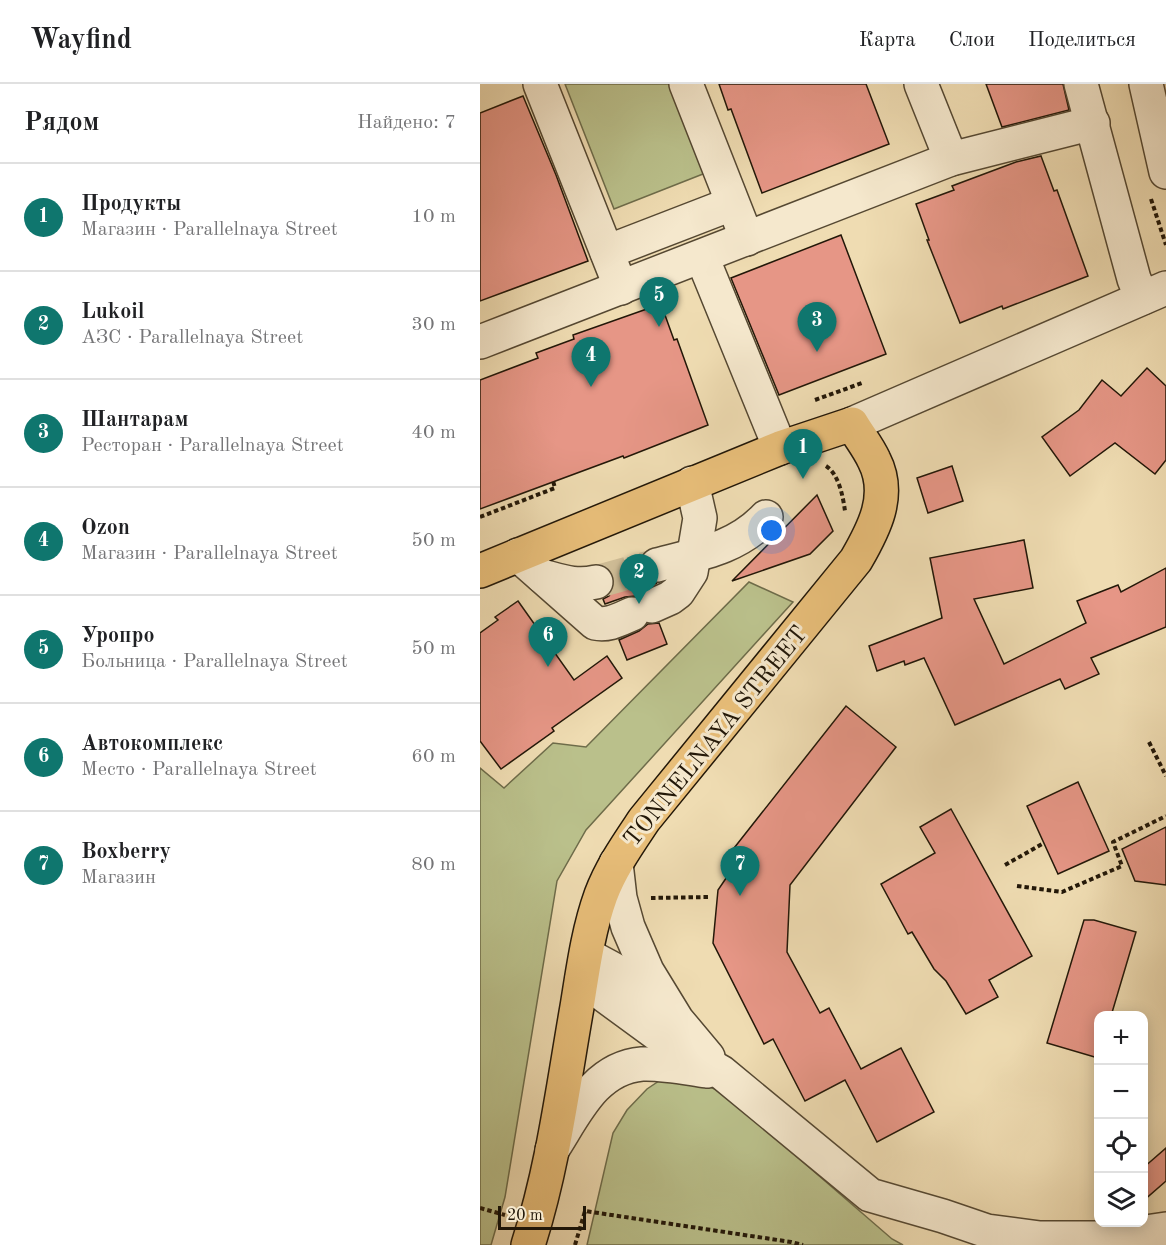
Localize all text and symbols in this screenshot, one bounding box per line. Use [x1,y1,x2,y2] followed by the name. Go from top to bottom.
[30,27,132,55] text: Wayfind
[859,30,916,51] text: Карта
[949,30,995,51] text: Слои
[1028,30,1136,51] text: Поделиться
[24,110,99,136] text: Рядом
[357,113,456,133] text: Найдено: 7
[81,193,181,215] text: Продукты
[38,207,49,227] text: 1
[411,207,456,227] text: 10 m
[81,220,338,240] text: Магазин · Parallelnaya Street
[640,278,678,327] pin: 5
[81,301,145,323] text: Lukoil
[798,302,836,352] pin: 3
[38,315,49,335] text: 2
[411,315,456,335] text: 30 m
[81,328,303,348] text: АЗС · Parallelnaya Street
[572,338,610,387] pin: 4
[81,409,189,431] text: Шантарам
[38,423,49,443] text: 3
[411,423,456,443] text: 40 m
[784,430,822,479] pin: 1
[81,436,344,456] text: Ресторан · Parallelnaya Street
[757,516,786,545] your location
[81,517,130,539] text: Ozon
[38,531,49,551] text: 4
[411,531,456,551] text: 50 m
[81,544,338,564] text: Магазин · Parallelnaya Street
[620,554,658,604] pin: 2
[528,618,568,667] pin: 6
[620,622,813,852] street label: TONNELNAYA STREET
[81,625,155,647] text: Уропро
[38,639,49,659] text: 5
[411,639,456,659] text: 50 m
[81,652,348,672] text: Больница · Parallelnaya Street
[81,733,223,755] text: Автокомплекс
[38,747,49,767] text: 6
[411,747,456,767] text: 60 m
[81,760,317,780] text: Место · Parallelnaya Street
[81,841,171,863] text: Boxberry
[720,846,760,896] pin: 7
[38,855,49,875] text: 7
[411,855,456,875] text: 80 m
[81,868,156,888] text: Магазин
[1094,1011,1148,1227] map controls
[1094,1011,1148,1065] button: +
[1094,1065,1148,1119] button: −
[1094,1119,1148,1173] button: locate
[1094,1173,1148,1227] button: layers
[498,1203,586,1230] scale bar
[507,1208,543,1224] text: 20 m

